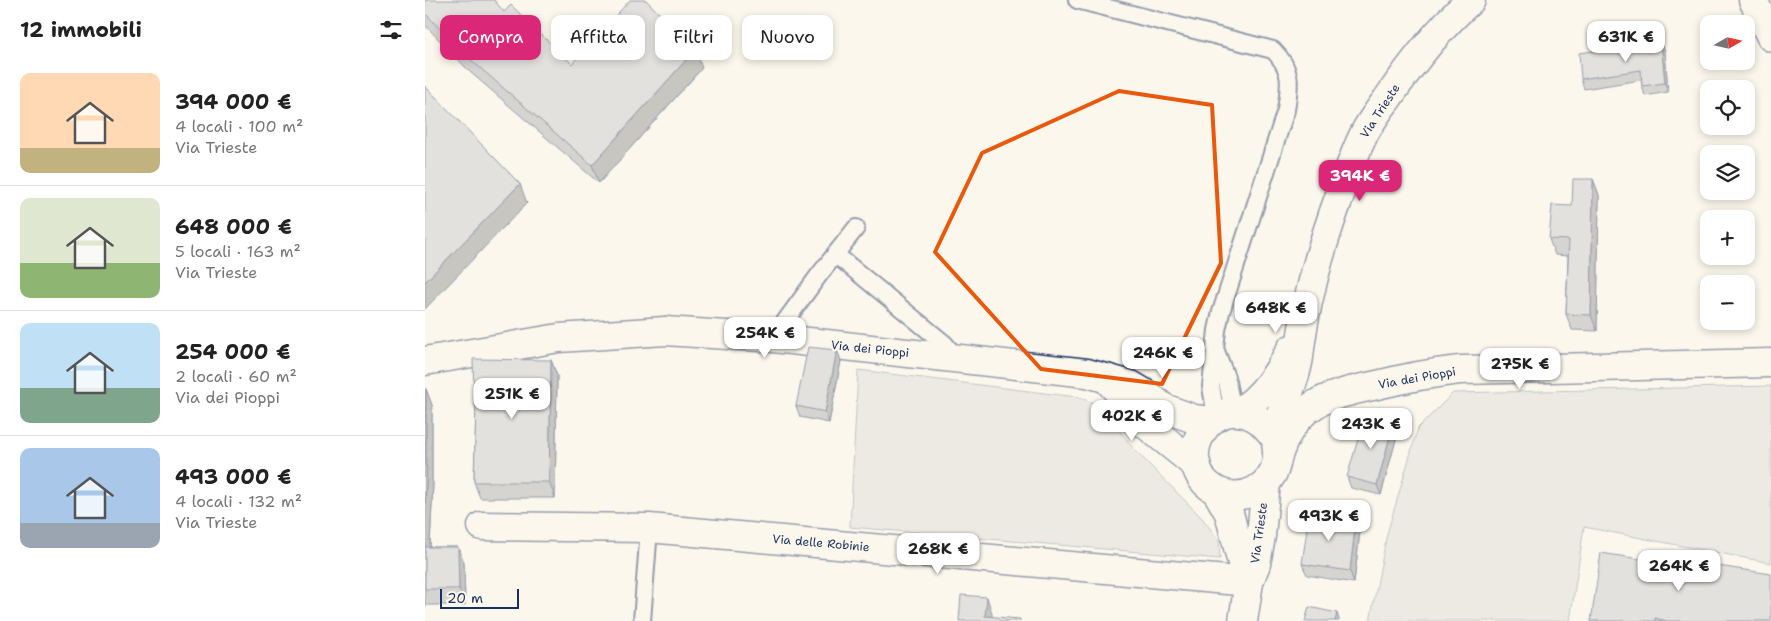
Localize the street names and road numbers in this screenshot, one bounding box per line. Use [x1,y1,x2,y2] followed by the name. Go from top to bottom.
[1356,81,1404,141] street label: Via Trieste
[830,337,910,361] street label: Via dei Pioppi
[1377,363,1457,393] street label: Via dei Pioppi
[1247,501,1271,565] street label: Via Trieste
[772,531,871,555] street label: Via delle Robinie

